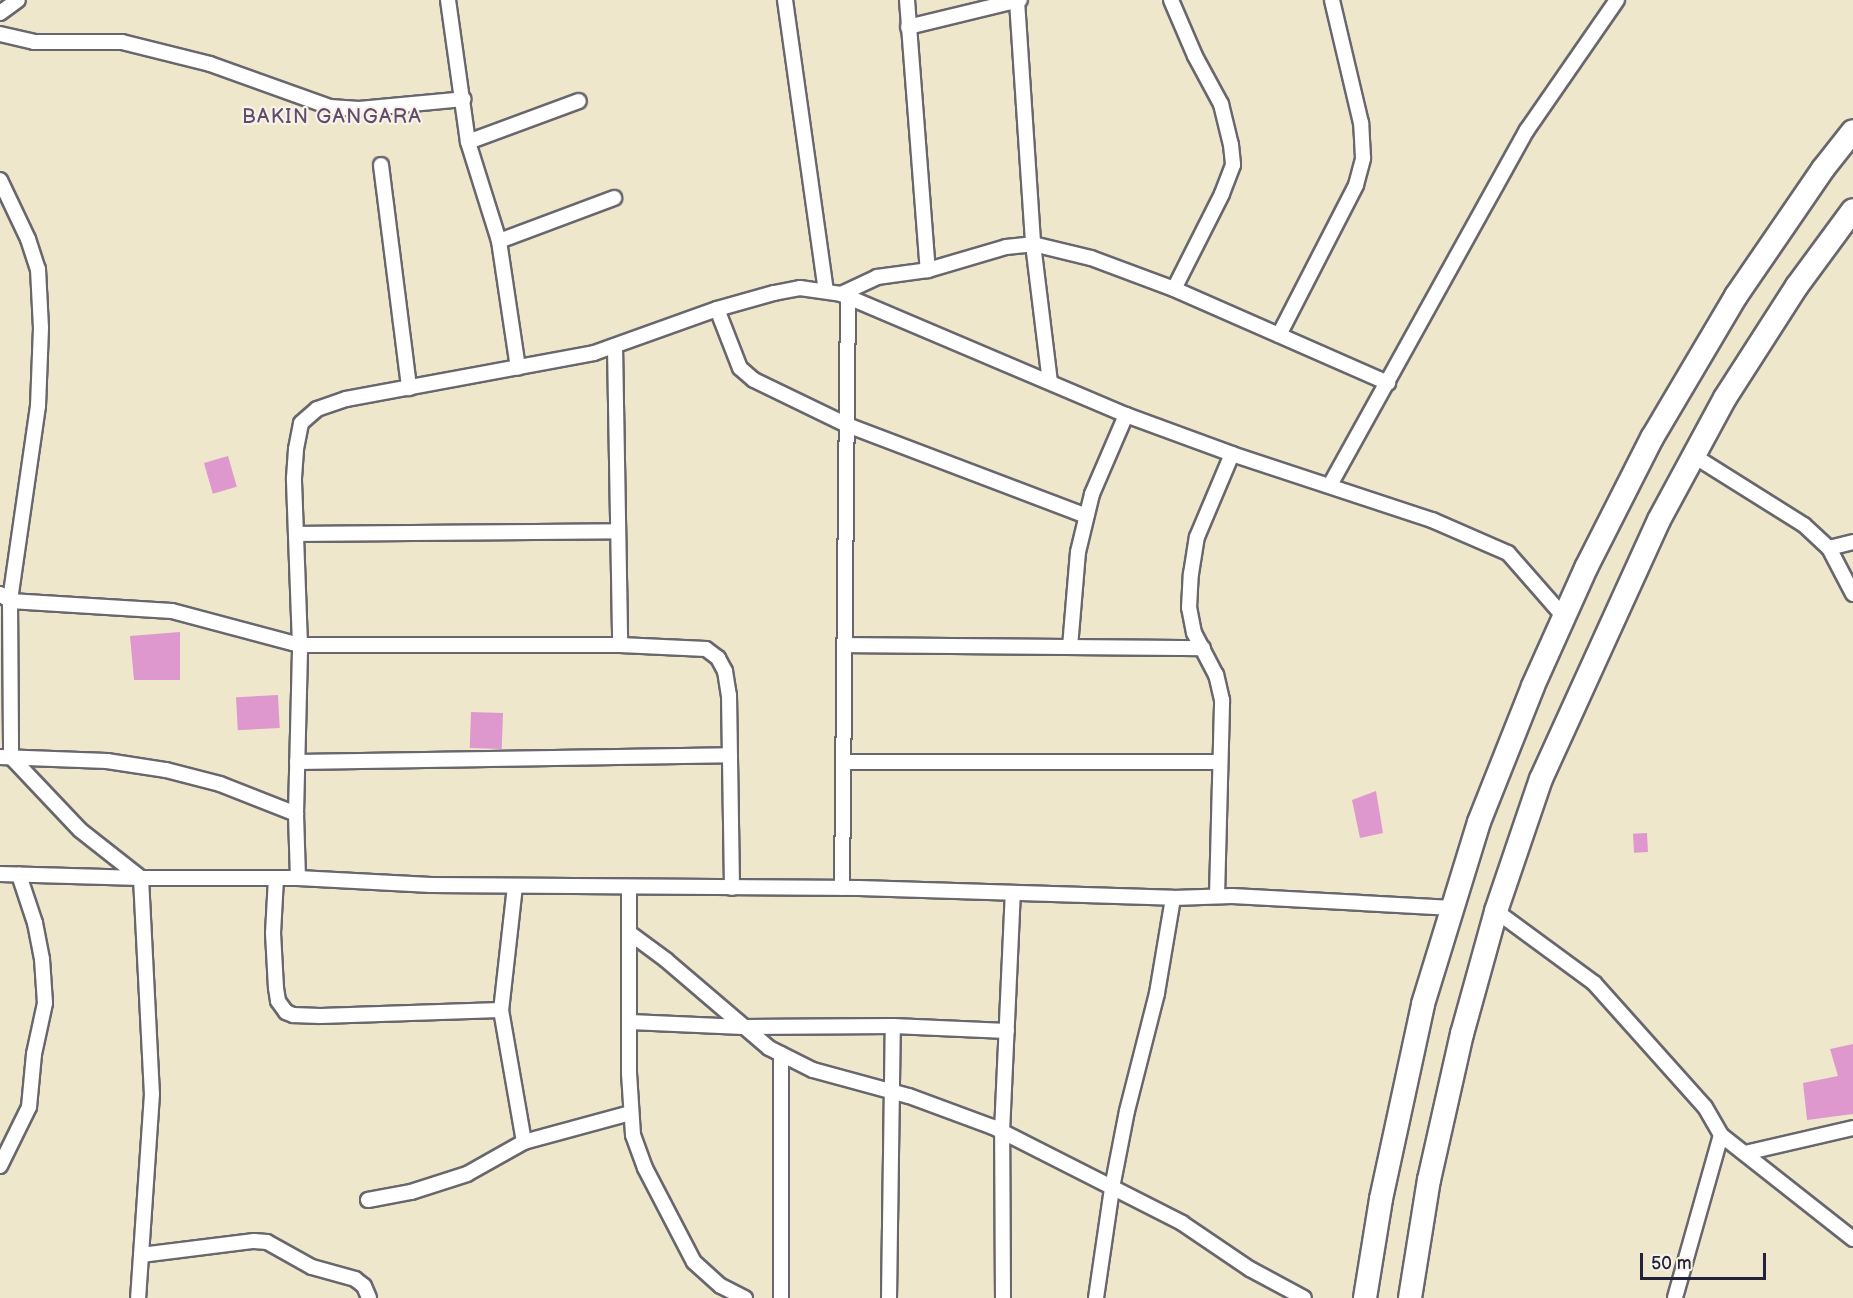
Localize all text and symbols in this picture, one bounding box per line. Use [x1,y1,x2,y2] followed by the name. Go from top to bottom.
[242,105,422,129] district label: BAKIN GANGARA
[1643,1241,1769,1279] scale bar
[1651,1253,1692,1274] text: 50 m

